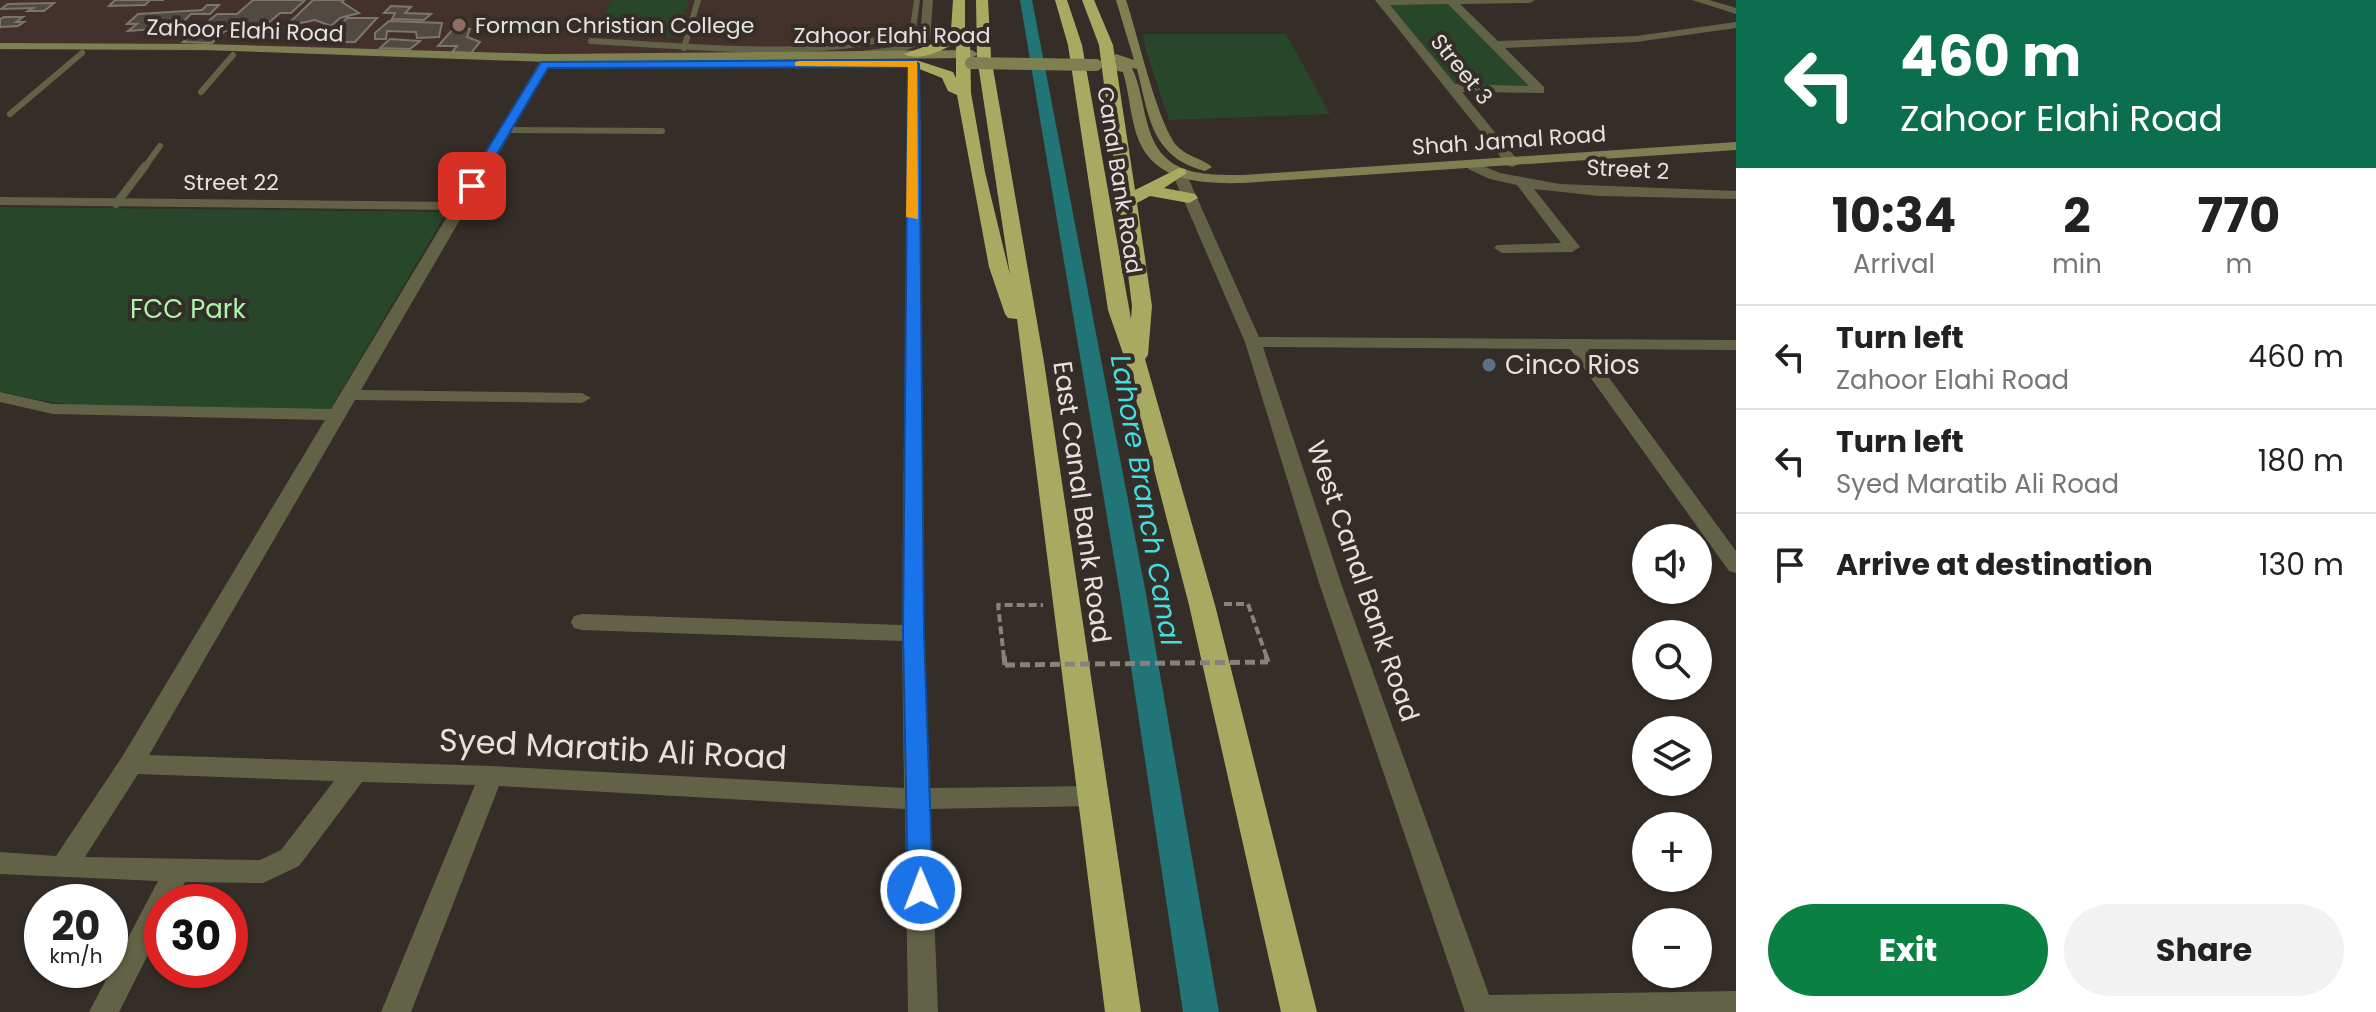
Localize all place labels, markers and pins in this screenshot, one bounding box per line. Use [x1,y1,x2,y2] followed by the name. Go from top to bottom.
[475,10,754,41] place label: Forman Christian College
[450,16,468,34] marker: Forman Christian College
[438,152,506,220] pin
[1505,347,1640,383] place label: Cinco Rios
[1480,356,1498,374] marker: Cinco Rios

